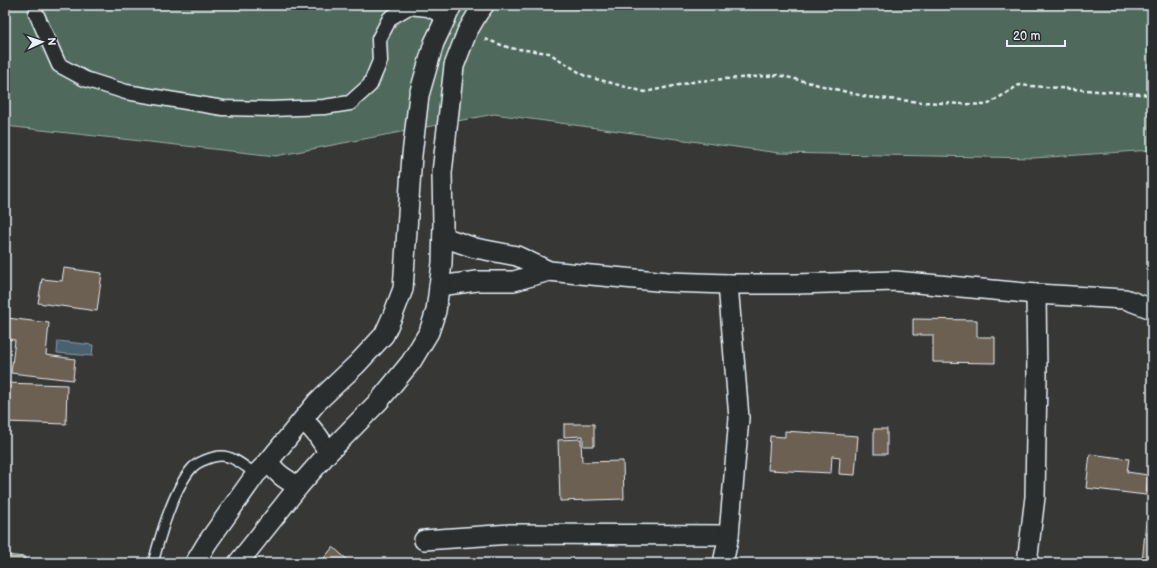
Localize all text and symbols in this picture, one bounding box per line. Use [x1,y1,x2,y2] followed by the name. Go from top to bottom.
[22,22,62,62] north arrow
[1007,22,1065,48] scale bar
[1013,29,1040,44] text: 20 m
[45,37,58,46] text: N

